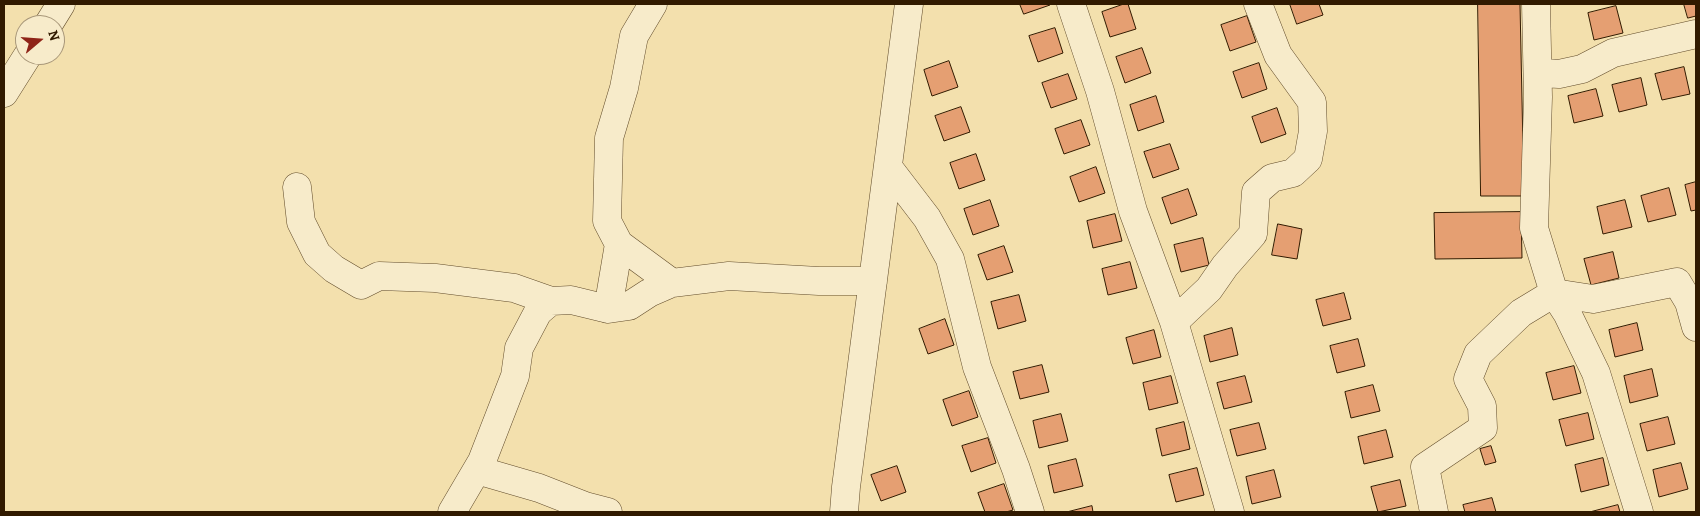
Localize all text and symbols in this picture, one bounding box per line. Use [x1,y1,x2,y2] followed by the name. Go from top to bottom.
[15,15,65,65] north arrow
[43,28,64,43] text: N

